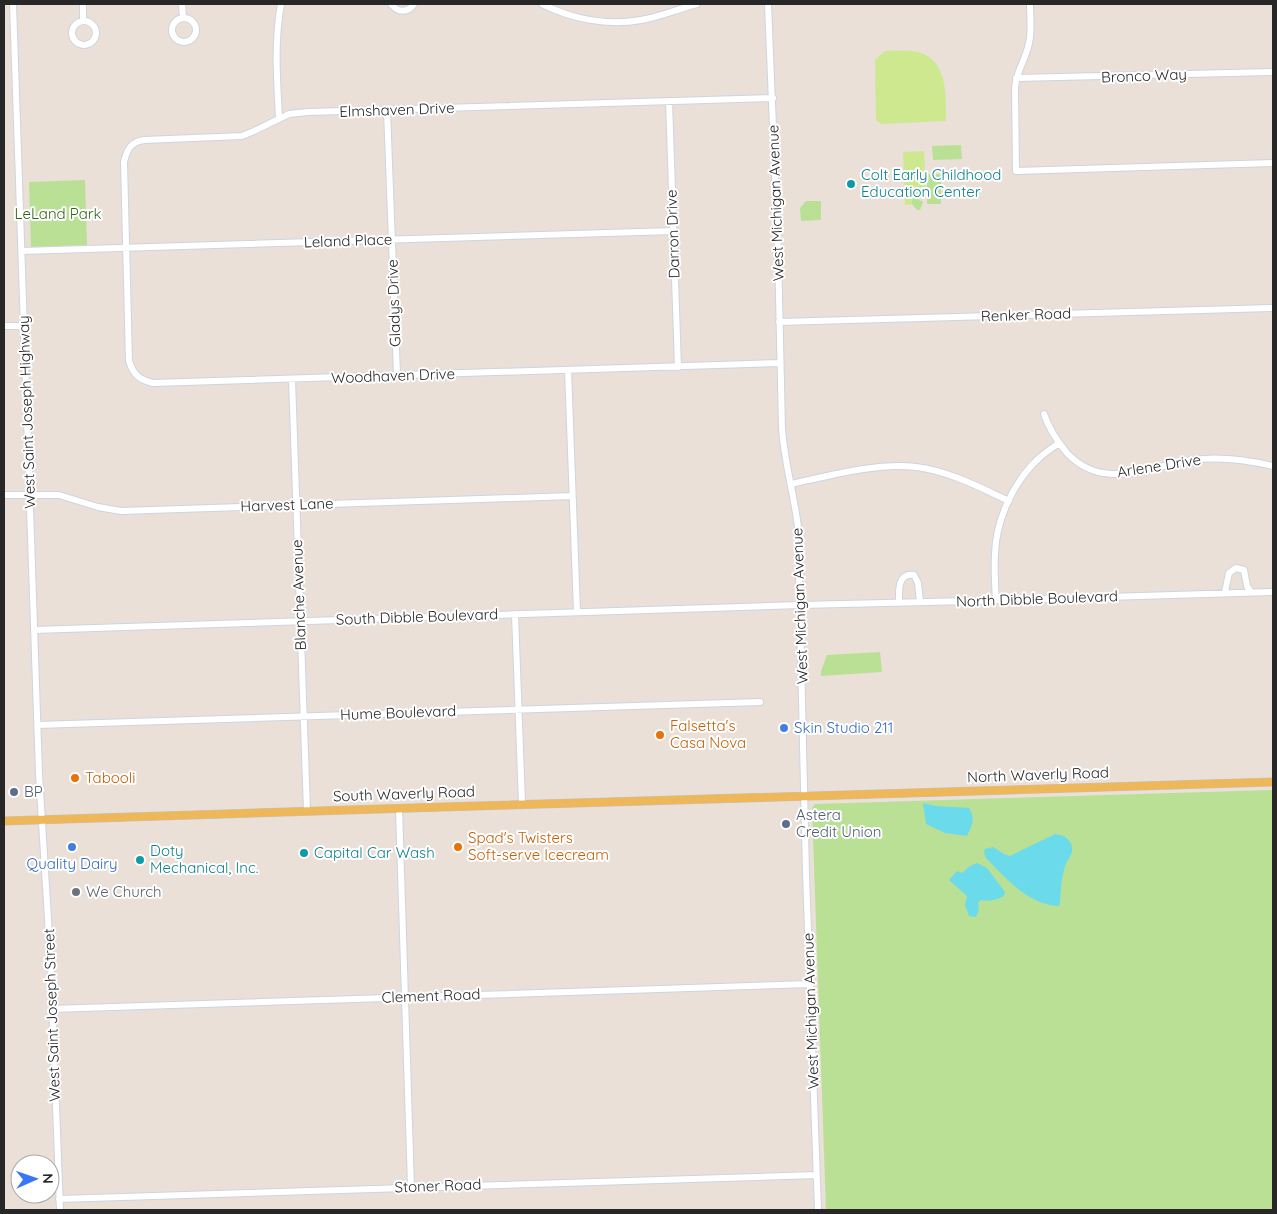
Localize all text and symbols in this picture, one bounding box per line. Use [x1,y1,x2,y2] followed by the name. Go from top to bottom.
[1101,65,1187,86] street label: Bronco Way
[339,98,455,121] street label: Elmshaven Drive
[763,124,788,282] street label: West Michigan Avenue
[861,165,1001,201] place label: Colt Early Childhood Education Center
[845,178,857,190] marker: Colt Early Childhood Education Center
[661,189,684,279] street label: Darron Drive
[14,204,102,223] park label: LeLand Park
[303,229,393,252] street label: Leland Place
[382,259,405,347] street label: Gladys Drive
[980,303,1071,326] street label: Renker Road
[14,315,39,509] street label: West Saint Joseph Highway
[331,364,455,387] street label: Woodhaven Drive
[1116,450,1202,482] street label: Arlene Drive
[240,493,334,516] street label: Harvest Lane
[787,527,812,685] street label: West Michigan Avenue
[287,539,310,651] street label: Blanche Avenue
[956,586,1118,611] street label: North Dibble Boulevard
[336,604,498,629] street label: South Dibble Boulevard
[340,701,456,724] street label: Hume Boulevard
[670,716,746,752] place label: Falsetta's Casa Nova
[794,718,893,737] place label: Skin Studio 211
[778,722,790,734] marker: Skin Studio 211
[654,729,666,741] marker: Falsetta's Casa Nova
[967,763,1109,786] street label: North Waverly Road
[85,768,136,787] place label: Tabooli
[69,772,81,784] marker: Tabooli
[24,782,43,801] place label: BP
[333,782,475,805] street label: South Waverly Road
[8,786,20,798] marker: BP
[796,805,882,841] place label: Astera Credit Union
[780,818,792,830] marker: Astera Credit Union
[468,828,609,864] place label: Spad's Twisters Soft-serve Icecream
[66,841,78,853] marker: Quality Dairy
[150,841,258,877] place label: Doty Mechanical, Inc.
[452,841,464,853] marker: Spad's Twisters Soft-serve Icecream
[314,843,435,862] place label: Capital Car Wash
[298,847,310,859] marker: Capital Car Wash
[27,854,118,873] place label: Quality Dairy
[134,854,146,866] marker: Doty Mechanical, Inc.
[86,882,161,901] place label: We Church
[70,886,82,898] marker: We Church
[39,928,64,1102] street label: West Saint Joseph Street
[798,932,823,1090] street label: West Michigan Avenue
[381,984,481,1007] street label: Clement Road
[10,1154,60,1204] north arrow
[39,1173,57,1184] text: N
[394,1174,482,1197] street label: Stoner Road

